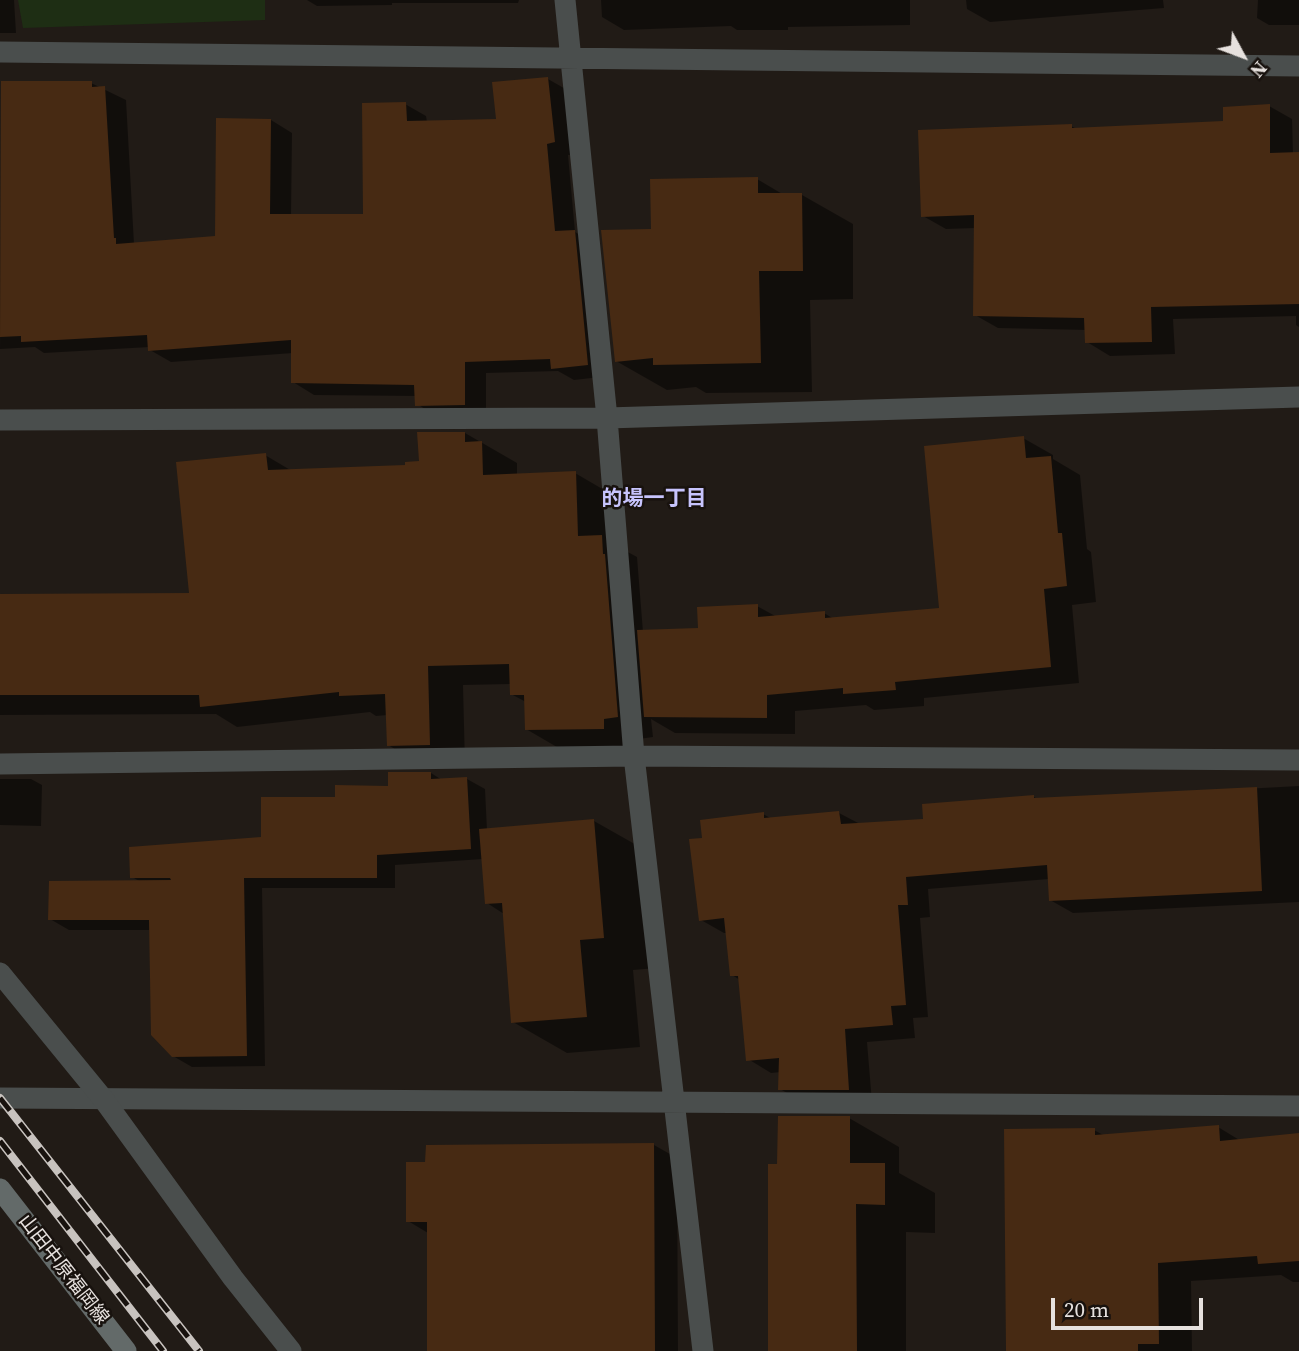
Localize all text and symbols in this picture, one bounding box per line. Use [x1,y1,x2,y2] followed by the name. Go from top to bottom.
[1208,21,1278,91] north arrow
[1244,56,1273,84] text: N
[602,487,706,513] district label: 的場一丁目
[13,1211,113,1329] street label: 山田中原福岡線
[1054,1284,1206,1328] scale bar
[1064,1295,1109,1324] text: 20 m

